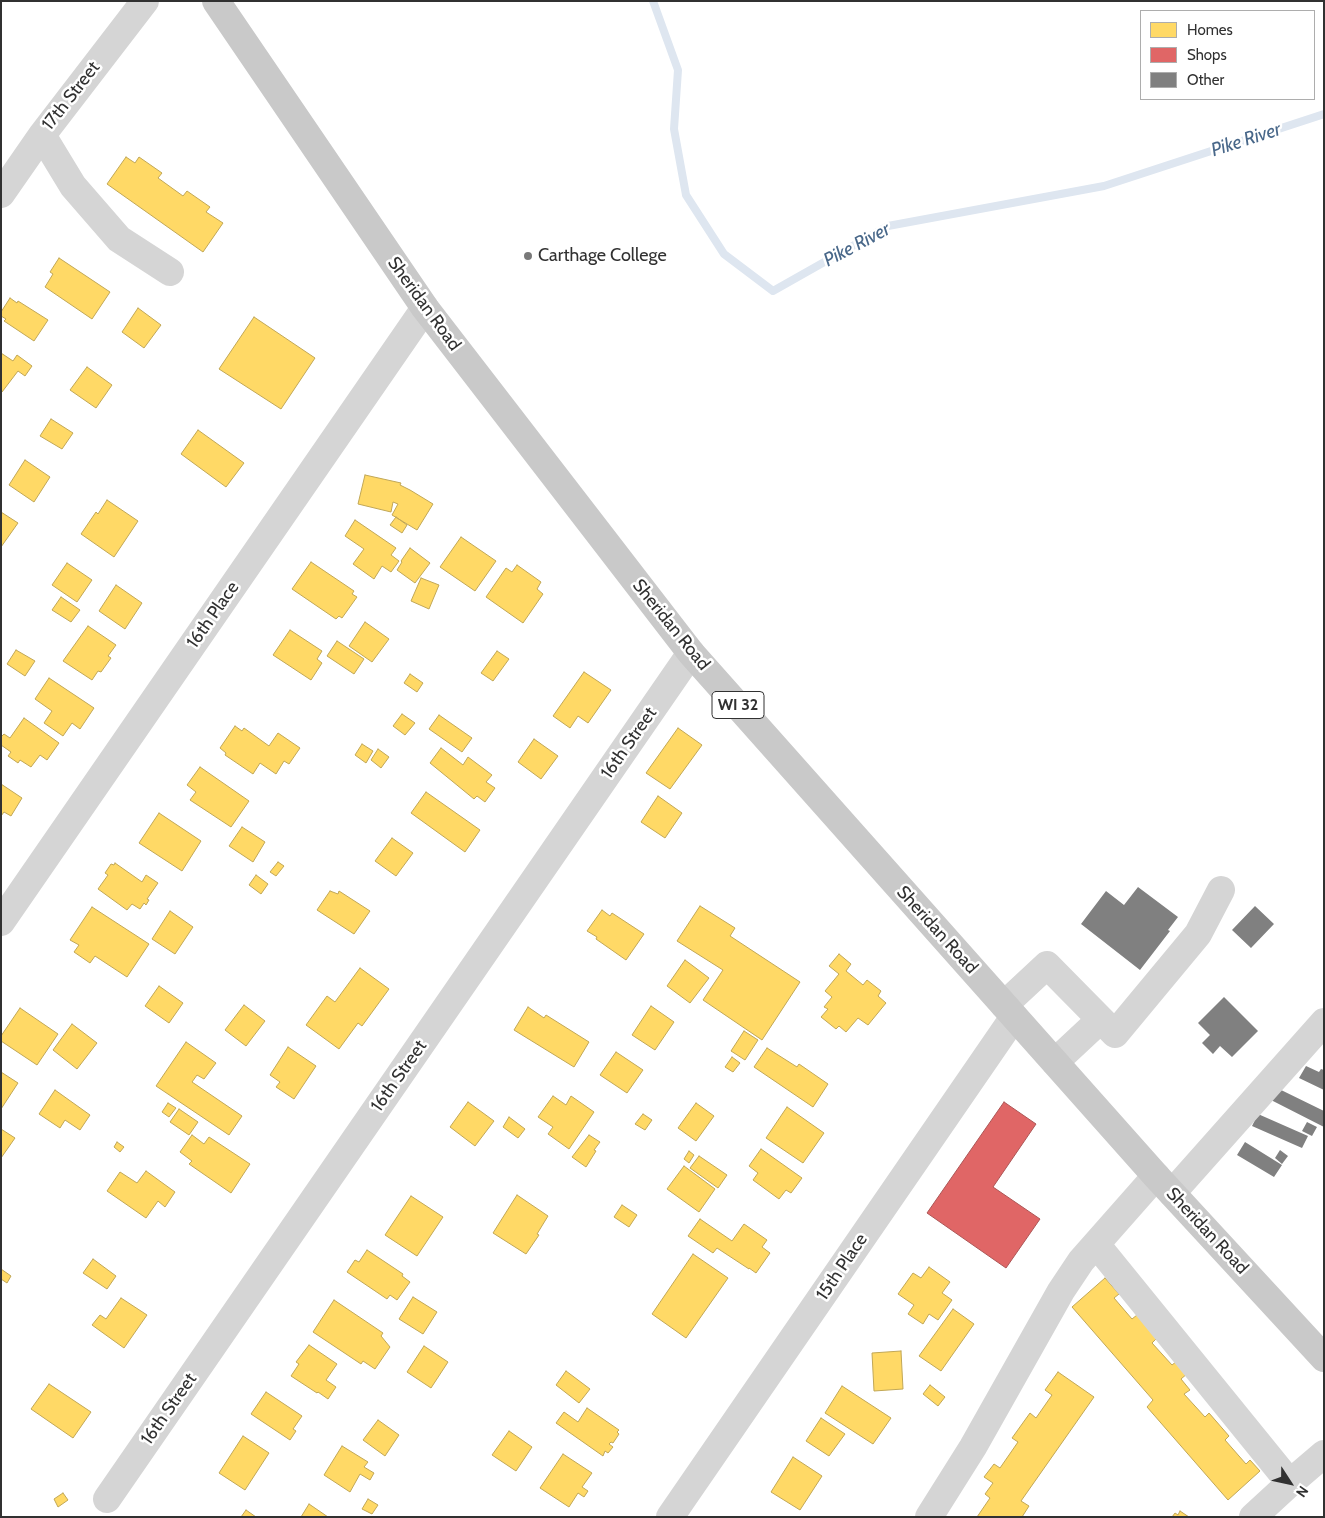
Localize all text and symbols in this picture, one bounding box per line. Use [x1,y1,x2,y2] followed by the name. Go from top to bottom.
[1140,10,1315,100] legend
[1187,21,1233,39] text: Homes
[1187,46,1227,64] text: Shops
[38,57,104,135] street label: 17th Street
[1187,71,1224,89] text: Other
[1208,118,1284,162] water label: Pike River
[820,218,894,272] water label: Pike River
[538,245,667,267] place label: Carthage College
[522,250,534,262] marker: Carthage College
[383,253,465,355] street label: Sheridan Road
[628,575,714,675] street label: Sheridan Road
[182,578,244,652] street label: 16th Place
[712,692,764,718] road number: WI 32
[597,703,661,783] street label: 16th Street
[892,882,982,978] street label: Sheridan Road
[367,1036,431,1116] street label: 16th Street
[1161,1183,1253,1279] street label: Sheridan Road
[812,1230,872,1304] street label: 15th Place
[137,1369,201,1449] street label: 16th Street
[1265,1458,1315,1508] north arrow
[1292,1482,1313,1501] text: N

